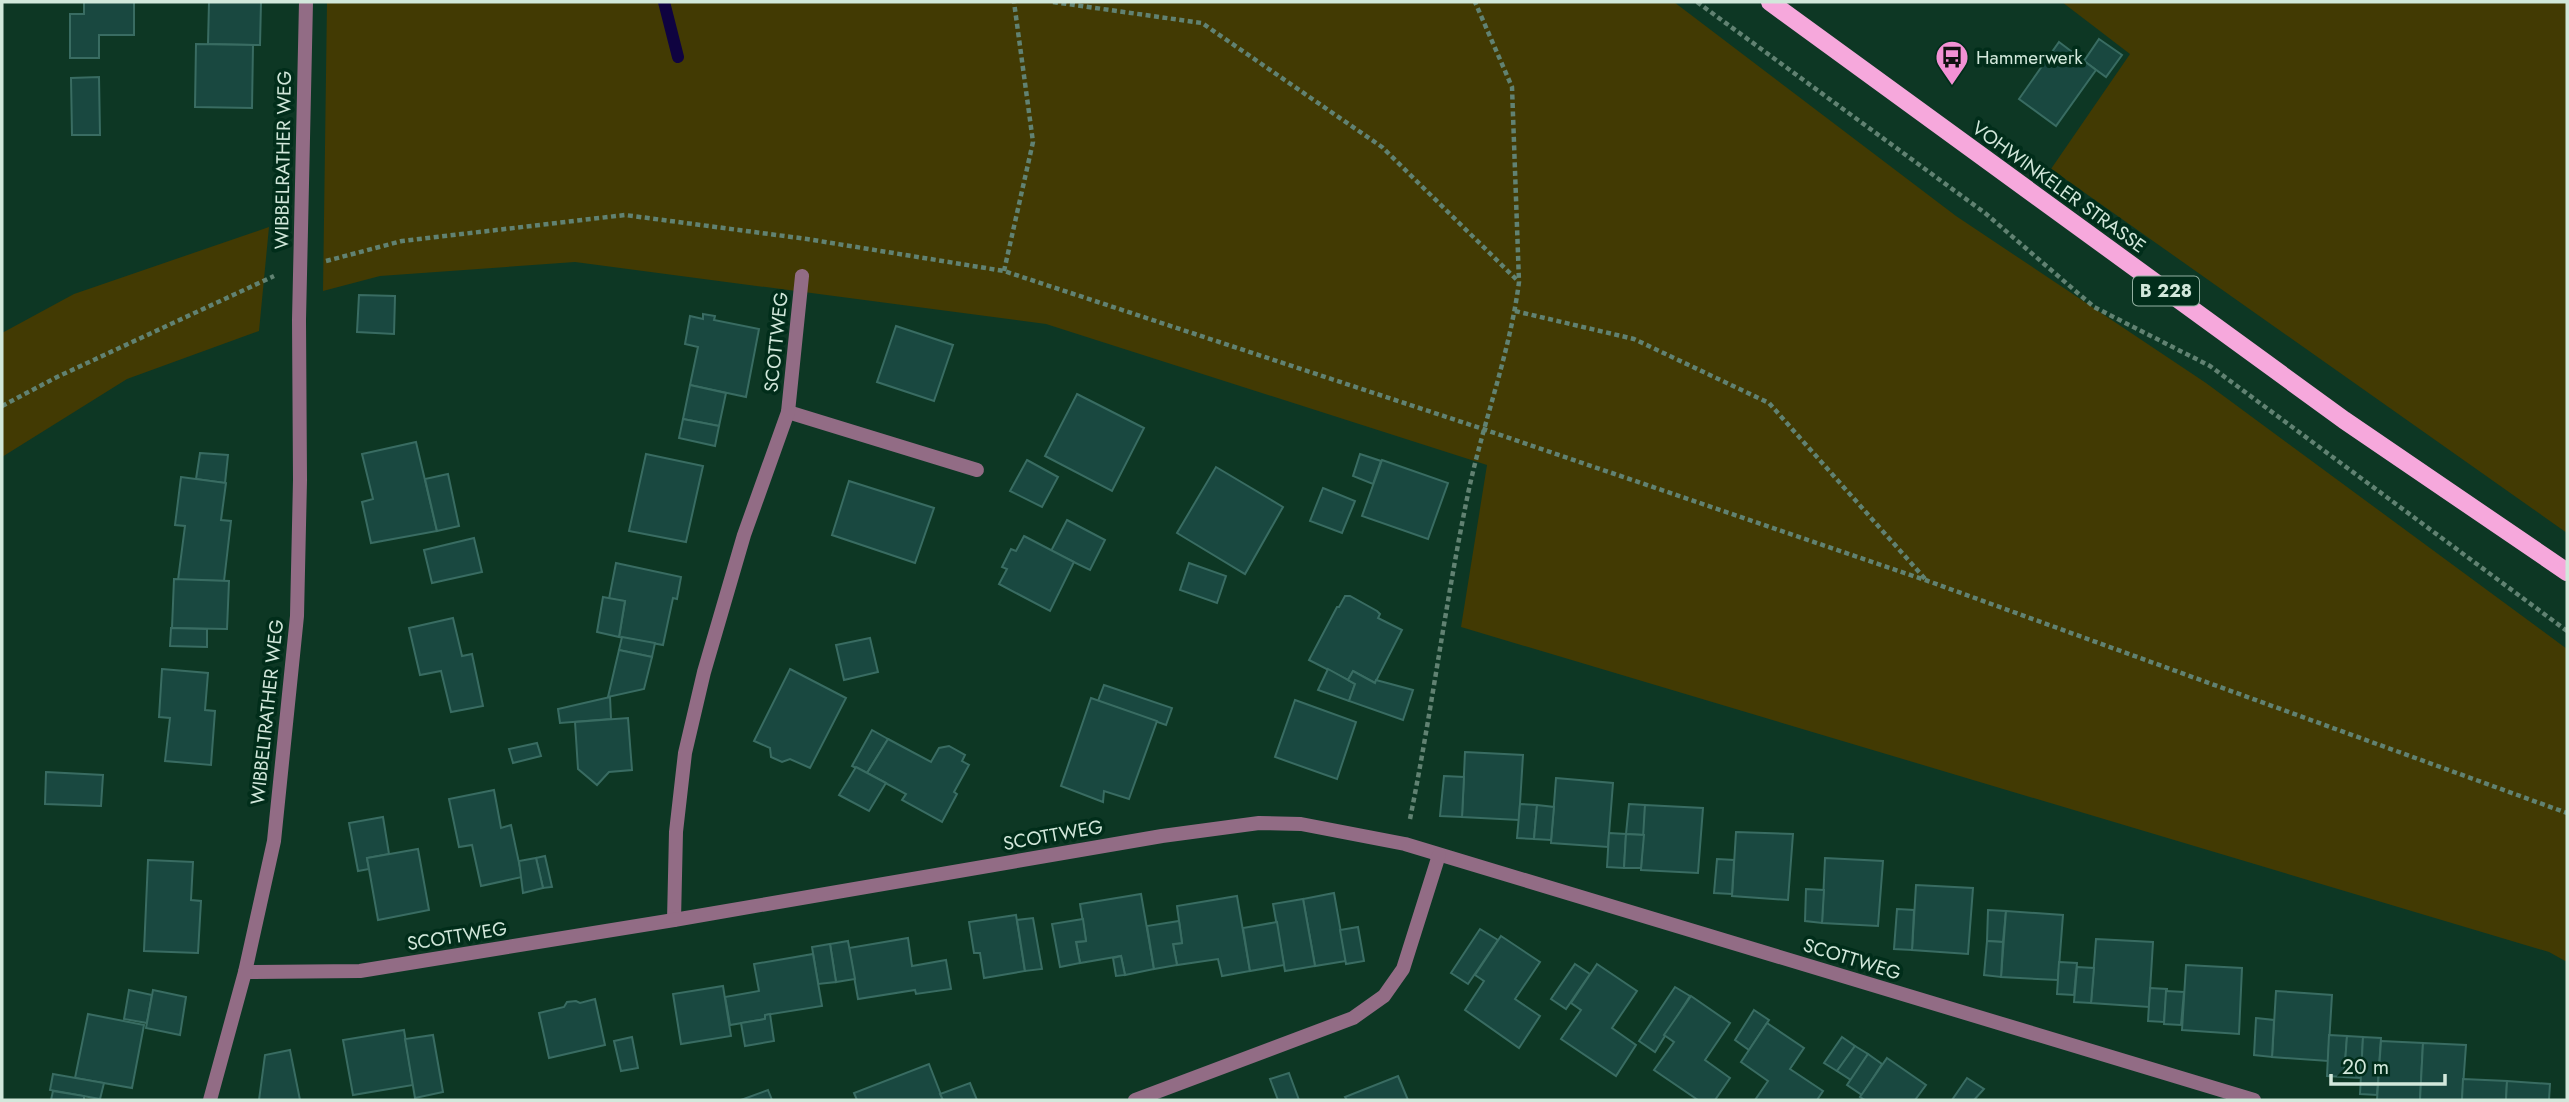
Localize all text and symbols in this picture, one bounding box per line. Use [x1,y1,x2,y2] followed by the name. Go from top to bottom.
[1933,38,1971,87] bus stop icon: Hammerwerk
[1976,44,2083,71] place label: Hammerwerk
[268,70,298,250] street label: WIBBELRATHER WEG
[1966,115,2152,259] street label: VOHWINKELER STRASSE
[2133,276,2199,306] road number: B 228
[757,291,795,393] street label: SCOTTWEG
[244,618,290,806] street label: WIBBELTRATHER WEG
[1001,813,1105,857] street label: SCOTTWEG
[405,915,509,957] street label: SCOTTWEG
[1800,931,1904,987] street label: SCOTTWEG
[2331,1042,2445,1086] scale bar
[2342,1052,2389,1082] text: 20 m

